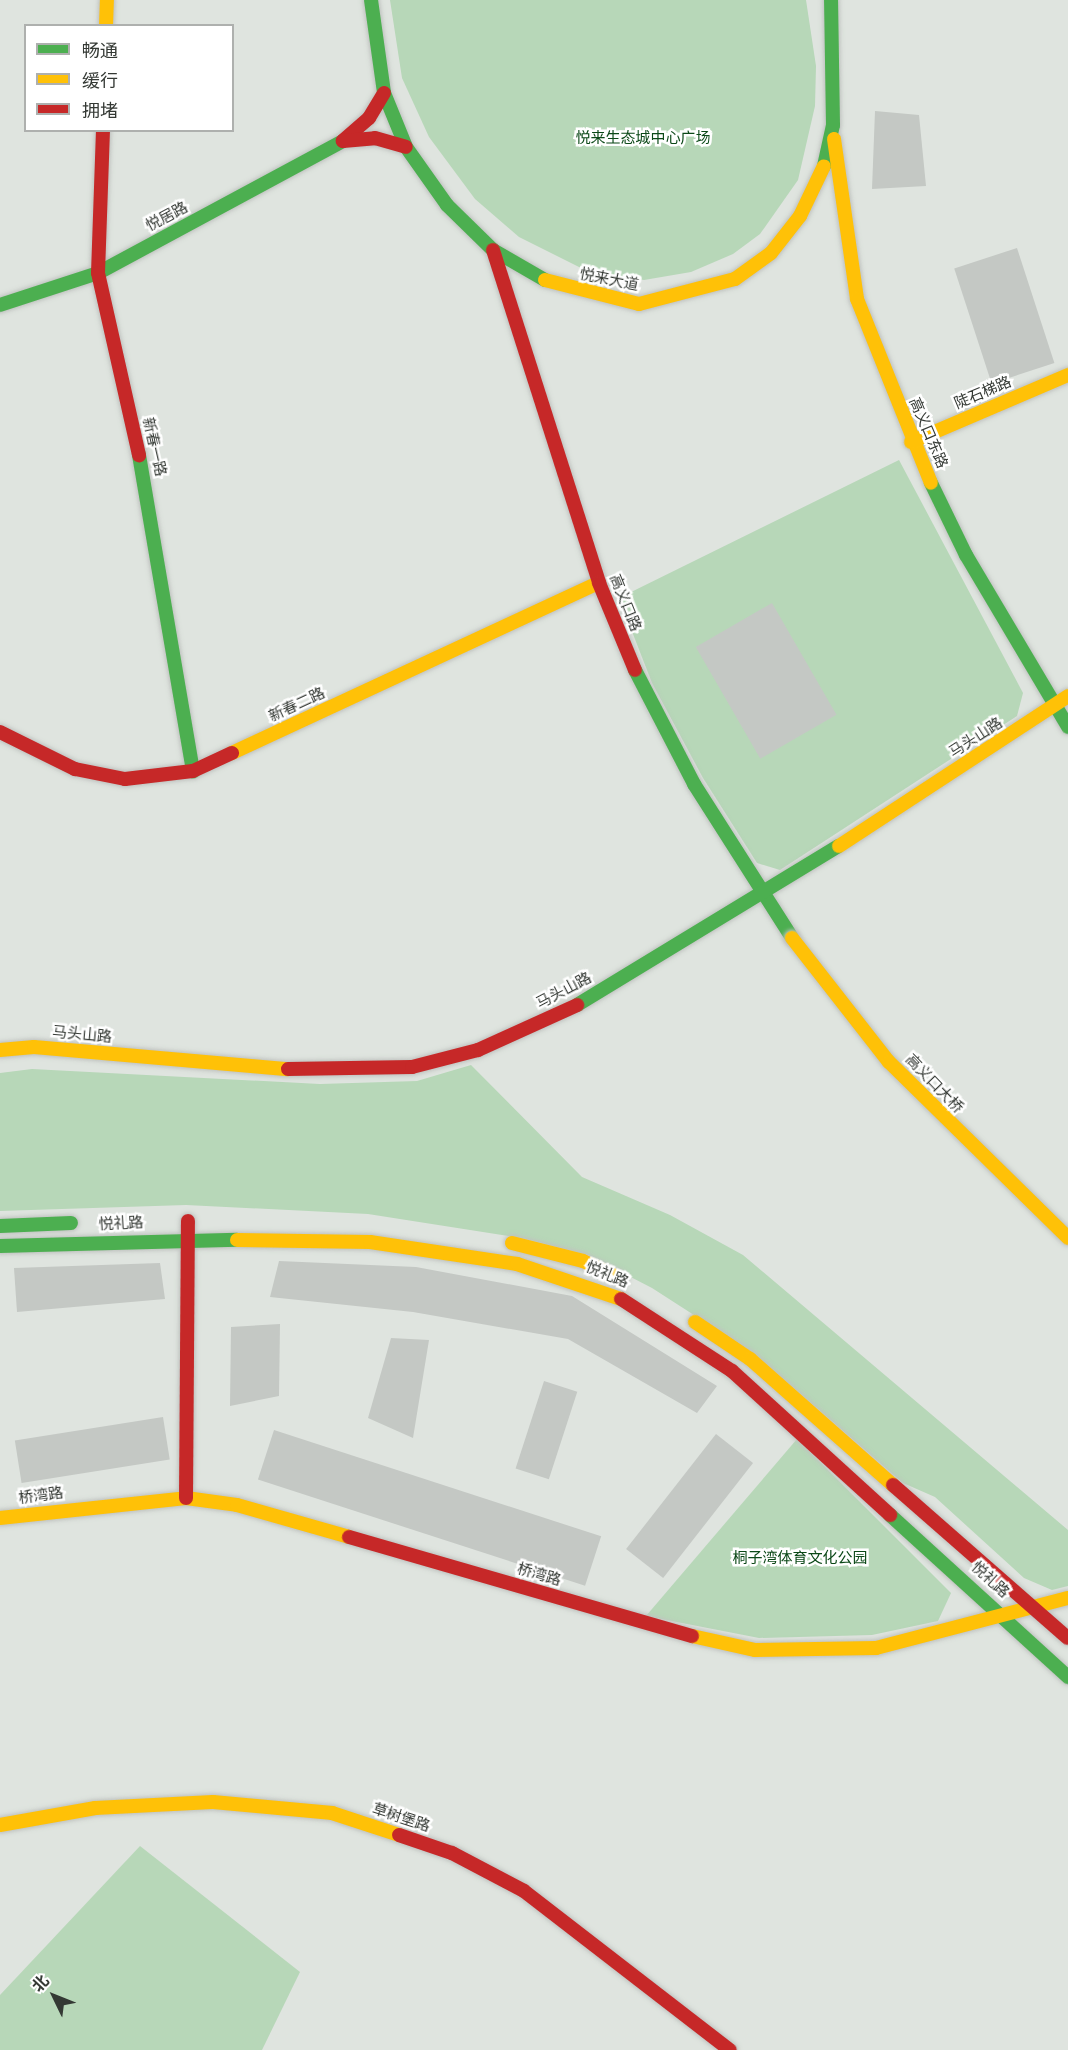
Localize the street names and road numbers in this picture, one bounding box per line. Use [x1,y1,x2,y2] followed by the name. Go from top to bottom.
[143,198,191,236] street label: 悦居路
[578,265,640,295] street label: 悦来大道
[952,373,1014,413] street label: 陡石梯路
[905,395,951,471] street label: 高义口东路
[138,416,170,478] street label: 新春一路
[605,572,645,634] street label: 高义口路
[266,684,328,726] street label: 新春二路
[946,714,1006,762] street label: 马头山路
[533,969,595,1013] street label: 马头山路
[51,1023,113,1047] street label: 马头山路
[901,1051,967,1117] street label: 高义口大桥
[98,1214,144,1234] street label: 悦礼路
[583,1258,631,1292] street label: 悦礼路
[17,1484,65,1508] street label: 桥湾路
[967,1558,1013,1602] street label: 悦礼路
[515,1560,563,1590] street label: 桥湾路
[370,1800,432,1836] street label: 草树堡路

